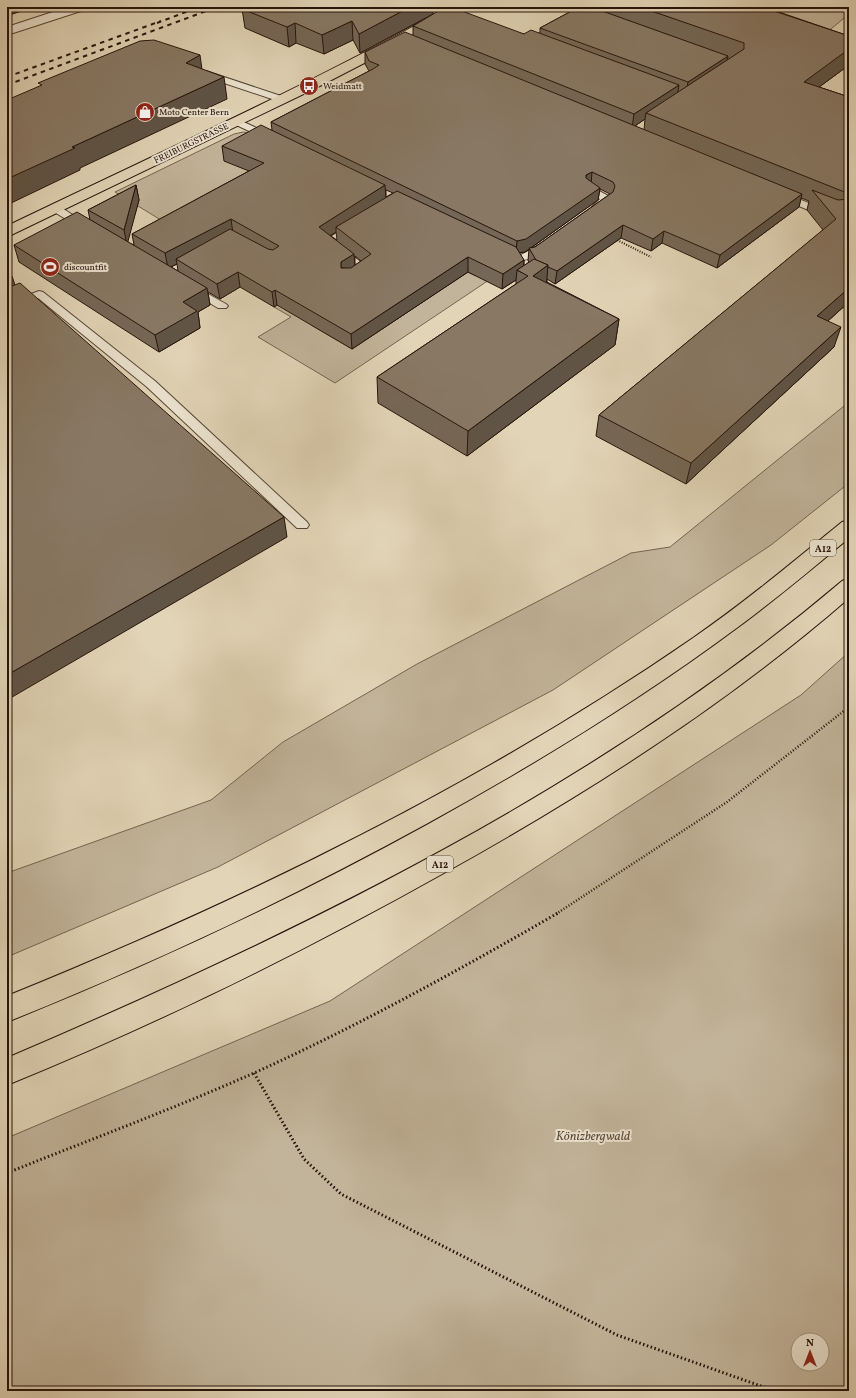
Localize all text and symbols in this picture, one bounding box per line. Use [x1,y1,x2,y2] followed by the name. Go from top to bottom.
[298,75,320,97] bus stop icon: Weidmatt
[323,80,362,93] place label: Weidmatt
[134,101,156,123] shop icon: Moto Center Bern
[159,106,230,119] place label: Moto Center Bern
[152,119,231,167] street label: FREIBURGSTRASSE
[39,256,61,278] sports icon: discountfit
[64,261,107,274] place label: discountfit
[810,540,836,556] road number: A12
[427,856,453,872] road number: A12
[556,1128,630,1146] park label: Könizbergwald
[790,1332,830,1372] north arrow
[806,1336,814,1351] text: N

